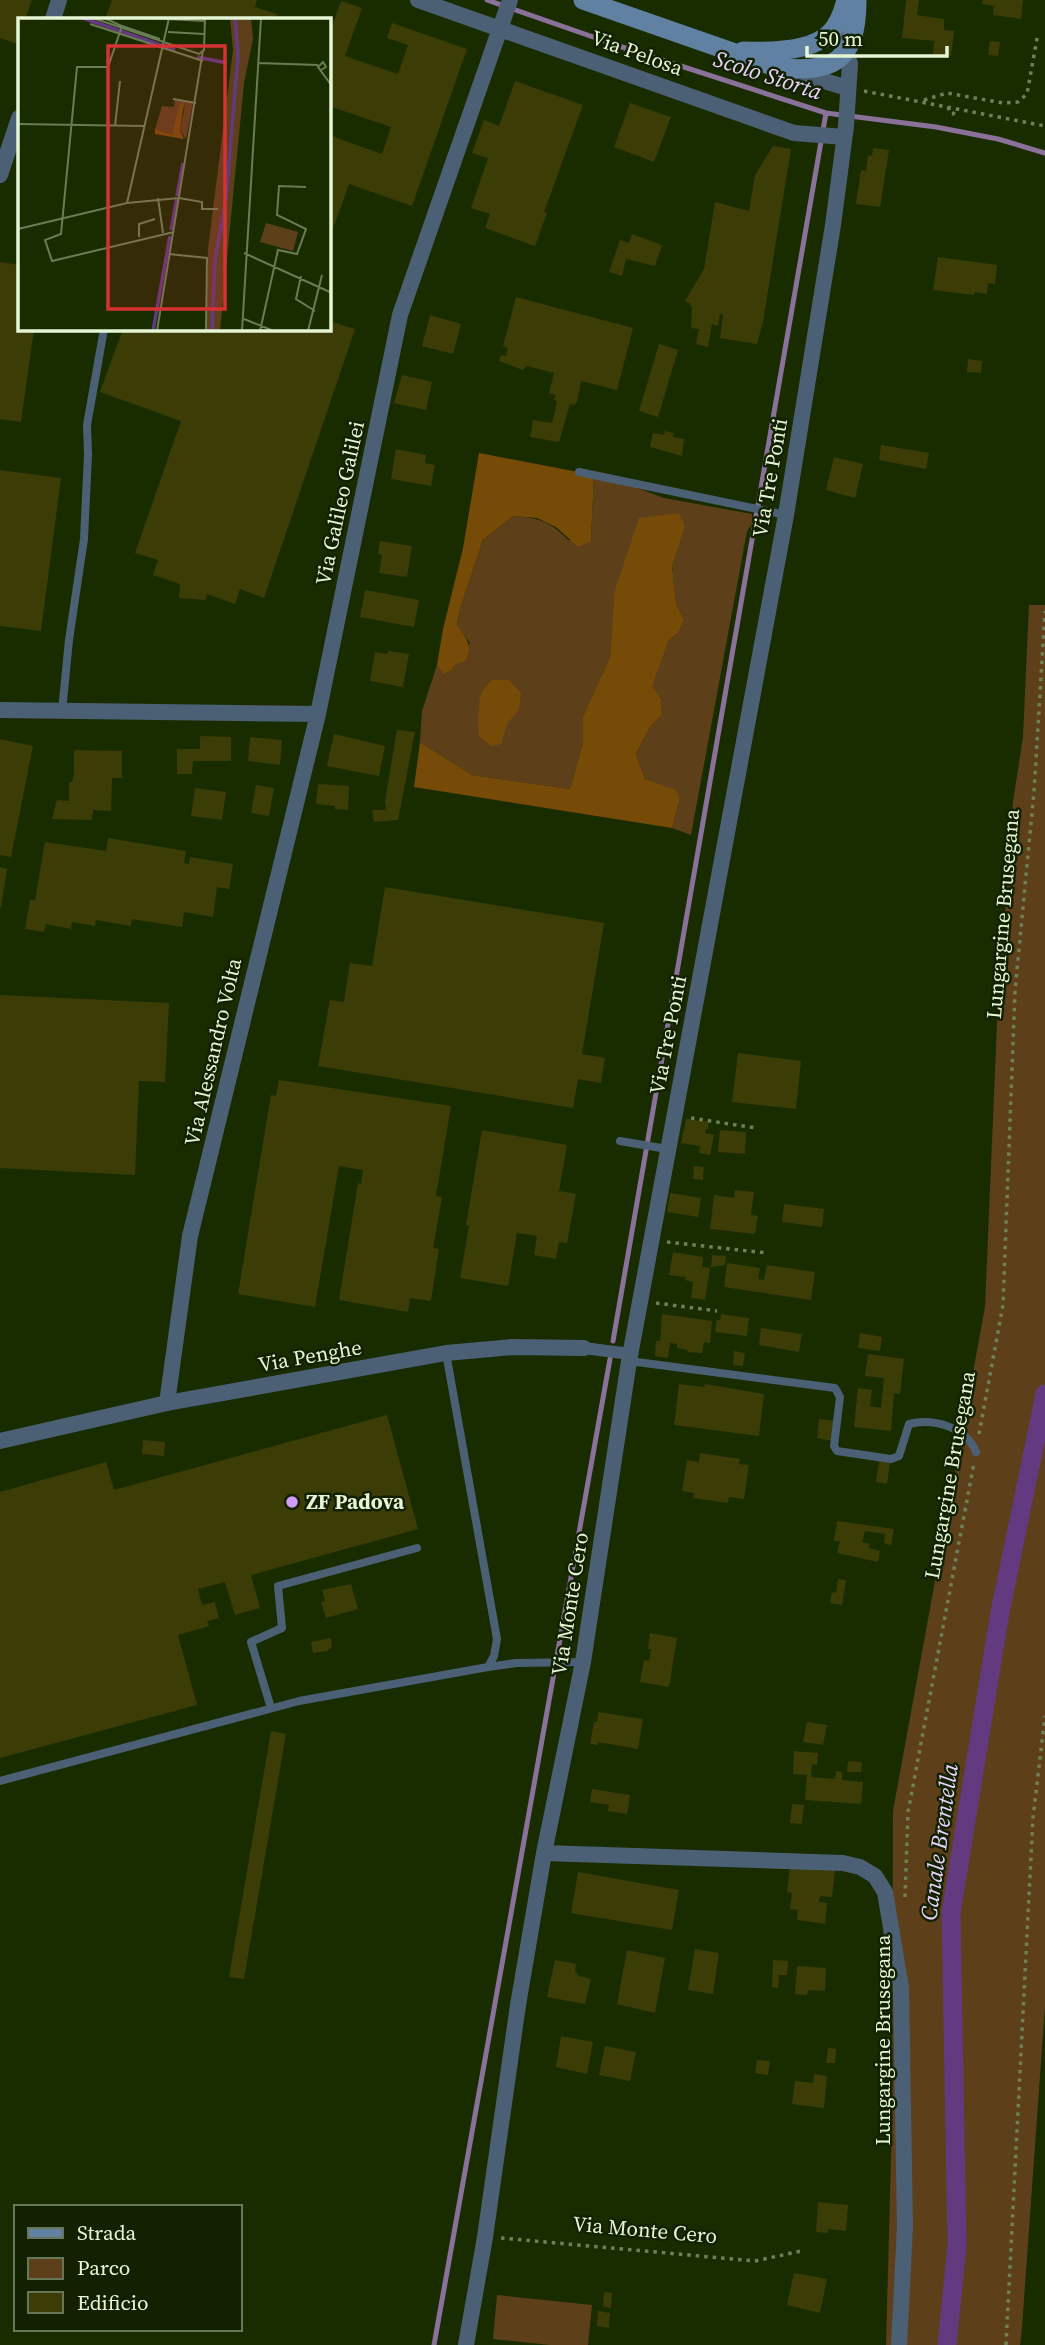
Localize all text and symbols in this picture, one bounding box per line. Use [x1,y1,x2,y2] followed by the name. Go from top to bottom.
[807,14,947,58] scale bar
[18,18,331,331] inset map
[587,23,687,83] street label: Via Pelosa
[818,24,863,53] text: 50 m
[710,42,826,108] water label: Scolo Storta
[745,416,794,540] street label: Via Tre Ponti
[308,418,371,588] street label: Via Galileo Galilei
[979,807,1026,1020] street label: Lungargine Brusegana
[177,955,248,1149] street label: Via Alessandro Volta
[642,973,693,1097] street label: Via Tre Ponti
[256,1332,364,1379] street label: Via Penghe
[917,1368,982,1581] street label: Lungargine Brusegana
[306,1487,405,1516] place label: ZF Padova
[284,1494,300,1510] marker: ZF Padova
[544,1530,595,1678] street label: Via Monte Cero
[912,1762,966,1922] water label: Canale Brentella
[868,1934,897,2145] street label: Lungargine Brusegana
[14,2205,242,2331] legend
[572,2209,718,2250] street label: Via Monte Cero
[77,2218,136,2247] text: Strada
[77,2253,130,2282] text: Parco
[77,2288,149,2317] text: Edificio

